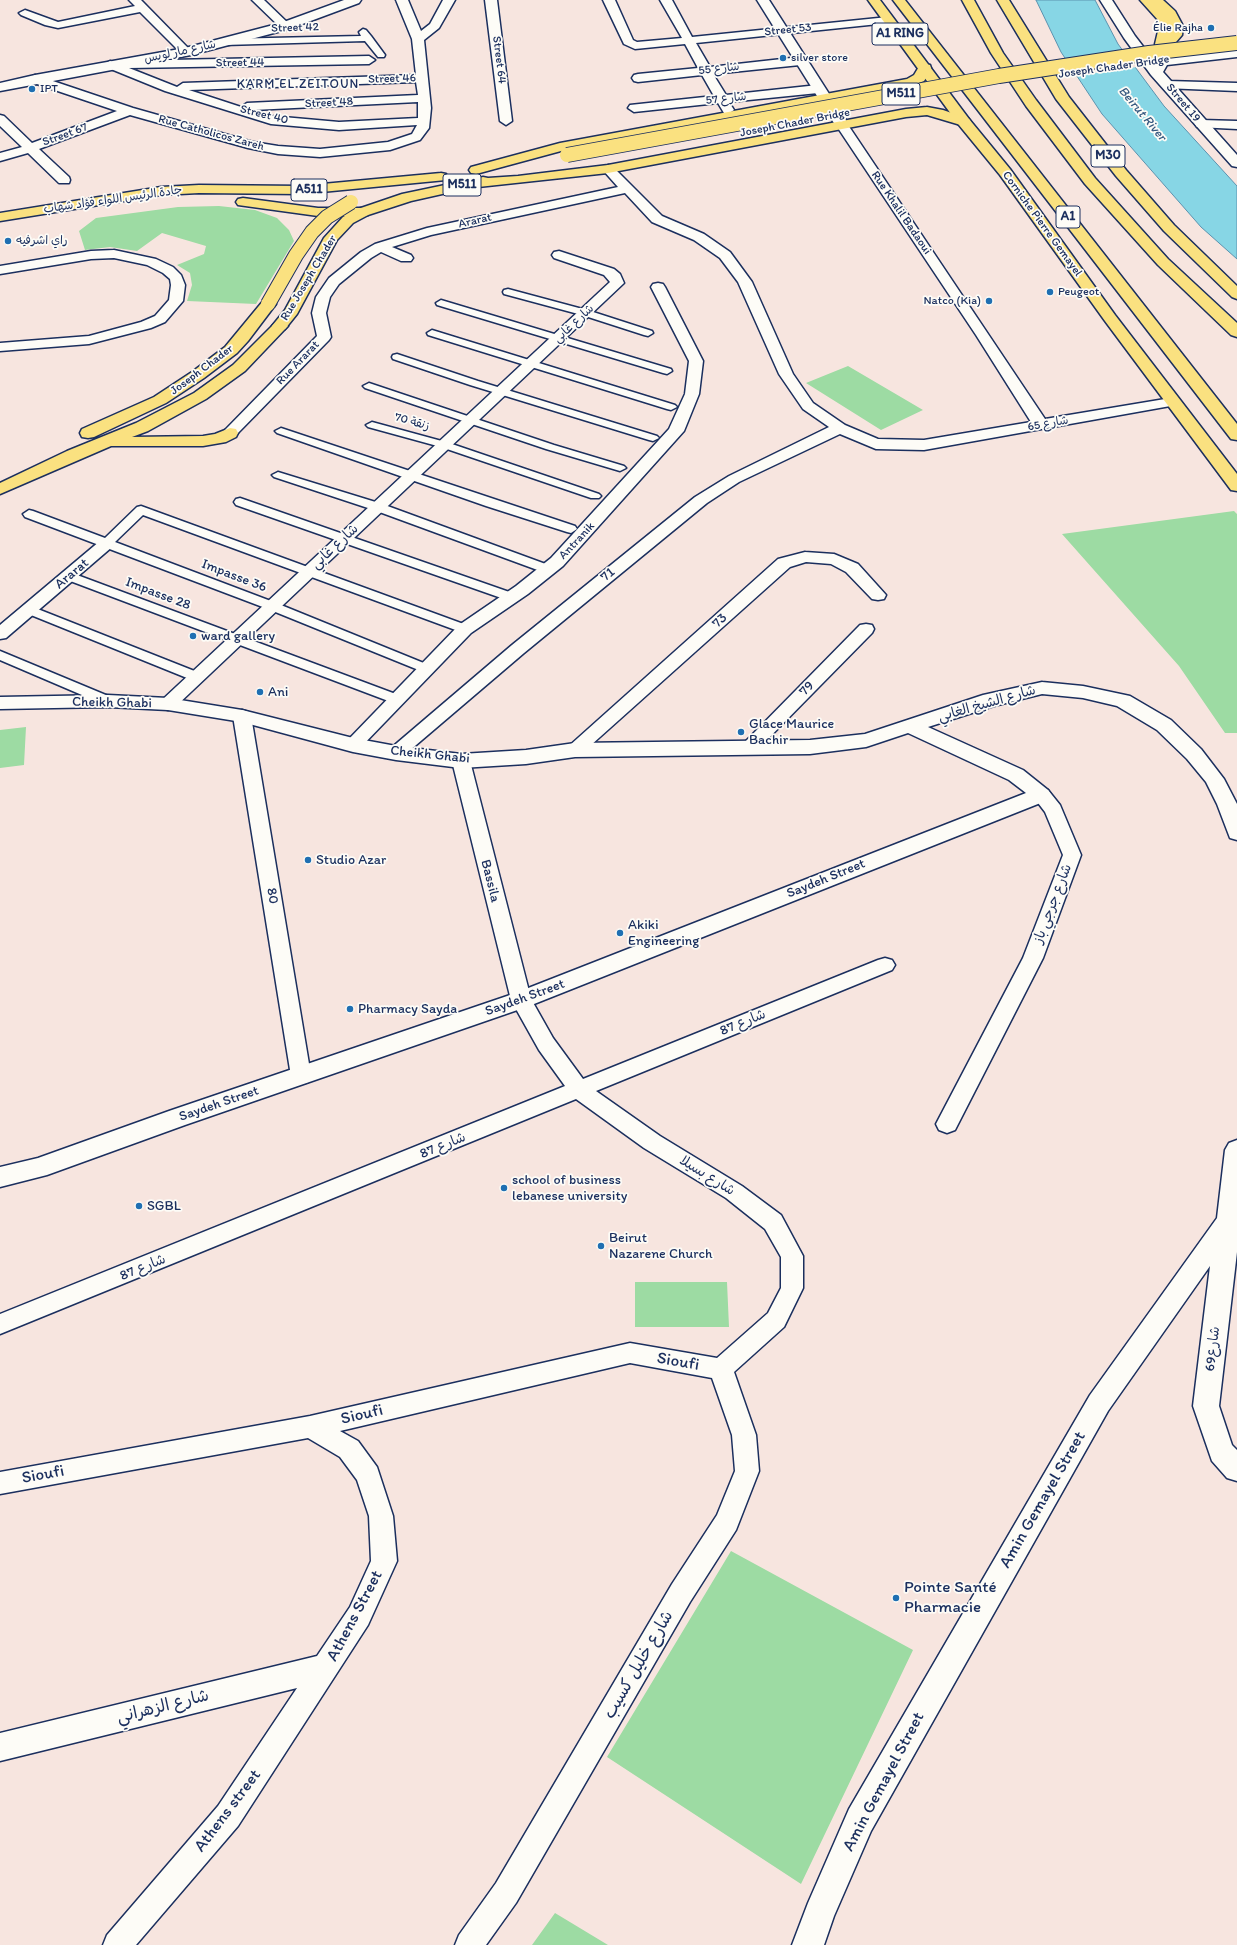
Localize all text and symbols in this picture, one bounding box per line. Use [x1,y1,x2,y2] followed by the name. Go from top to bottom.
[271,20,319,36] street label: Street 42
[764,20,812,40] street label: Street 53
[1153,21,1203,35] place label: Élie Rajha
[872,23,928,45] road number: A1 RING
[1206,23,1216,33] marker: Élie Rajha
[489,35,509,85] street label: Street 64
[143,37,217,67] street label: شارع مار لويس
[791,51,848,65] place label: silver store
[1058,52,1170,82] street label: Joseph Chader Bridge
[778,53,788,63] marker: silver store
[215,55,265,71] street label: Street 44
[698,60,740,78] street label: شارع 55
[368,71,416,87] street label: Street 46
[237,77,359,93] district label: KARM EL ZEITOUN
[1163,81,1203,125] street label: Street 19
[40,82,58,96] place label: IPT
[882,83,920,105] road number: M511
[27,84,37,94] marker: IPT
[1115,84,1169,144] water label: Beirut River
[705,90,747,108] street label: شارع 57
[305,95,353,111] street label: Street 48
[238,102,290,128] street label: Street 40
[739,105,851,141] street label: Joseph Chader Bridge
[157,112,265,154] street label: Rue Catholicos Zareh
[41,120,89,150] street label: Street 67
[1091,145,1125,167] road number: M30
[999,168,1085,280] street label: Corniche Pierre Gemayel
[868,169,934,257] street label: Rue Khalil Badaoui
[443,174,481,196] road number: M511
[291,179,327,201] road number: A511
[43,183,183,217] street label: جادة الرئيس اللواء فؤاد شهاب
[1056,206,1080,228] road number: A1
[457,210,493,232] street label: Ararat
[278,233,340,323] street label: Rue Joseph Chader
[16,234,68,248] place label: راي اشرفيه
[3,236,13,246] marker: راي اشرفيه
[1058,285,1099,299] place label: Peugeot
[1045,287,1055,297] marker: Peugeot
[923,294,981,308] place label: Natco (Kia)
[984,296,994,306] marker: Natco (Kia)
[551,302,597,346] street label: شارع غابي
[273,338,323,388] street label: Rue Ararat
[168,342,236,398] street label: Joseph Chader
[393,410,431,434] street label: زنقة 70
[1026,413,1070,435] street label: شارع 65
[556,519,598,563] street label: Antranik
[308,521,362,573] street label: شارع غابي
[52,555,92,593] street label: Ararat
[199,556,269,596] street label: Impasse 36
[597,564,619,586] street label: 71
[123,574,193,614] street label: Impasse 28
[709,610,731,632] street label: 73
[201,628,275,644] place label: ward gallery
[188,631,198,641] marker: ward gallery
[796,678,818,700] street label: 79
[936,682,1038,726] street label: شارع الشيخ الغابي
[268,684,288,700] place label: Ani
[255,687,265,697] marker: Ani
[72,694,152,712] street label: Cheikh Ghabi
[749,716,834,748] place label: Glace Maurice Bachir
[736,727,746,737] marker: Glace Maurice Bachir
[389,742,471,768] street label: Cheikh Ghabi
[316,852,386,868] place label: Studio Azar
[303,855,313,865] marker: Studio Azar
[784,856,868,902] street label: Saydeh Street
[477,858,503,904] street label: Bassila
[1030,862,1076,946] street label: شارع جرجي باز
[262,887,282,905] street label: 80
[628,917,699,950] place label: Akiki Engineering
[615,928,625,938] marker: Akiki Engineering
[483,976,567,1020] street label: Saydeh Street
[358,1001,457,1017] place label: Pharmacy Sayda
[345,1004,355,1014] marker: Pharmacy Sayda
[718,1006,768,1040] street label: شارع 87
[177,1082,261,1126] street label: Saydeh Street
[418,1129,468,1163] street label: شارع 87
[676,1152,738,1200] street label: شارع بسيلا
[512,1172,627,1204] place label: school of business lebanese university
[499,1183,509,1193] marker: school of business lebanese university
[147,1198,181,1214] place label: SGBL
[134,1201,144,1211] marker: SGBL
[609,1230,713,1262] place label: Beirut Nazarene Church
[596,1241,606,1251] marker: Beirut Nazarene Church
[118,1251,168,1285] street label: شارع 87
[1202,1326,1224,1372] street label: شارع69
[655,1348,701,1376] street label: Sioufi
[339,1400,385,1430] street label: Sioufi
[996,1428,1090,1572] street label: Amin Gemayel Street
[20,1461,66,1489] street label: Sioufi
[323,1567,387,1665] street label: Athens Street
[904,1578,997,1618] place label: Pointe Santé Pharmacie
[891,1593,901,1603] marker: Pointe Santé Pharmacie
[600,1607,678,1723] street label: شارع خليل كسيب
[115,1686,211,1728] street label: شارع الزهراني
[839,1709,929,1855] street label: Amin Gemayel Street
[190,1766,266,1856] street label: Athens street

